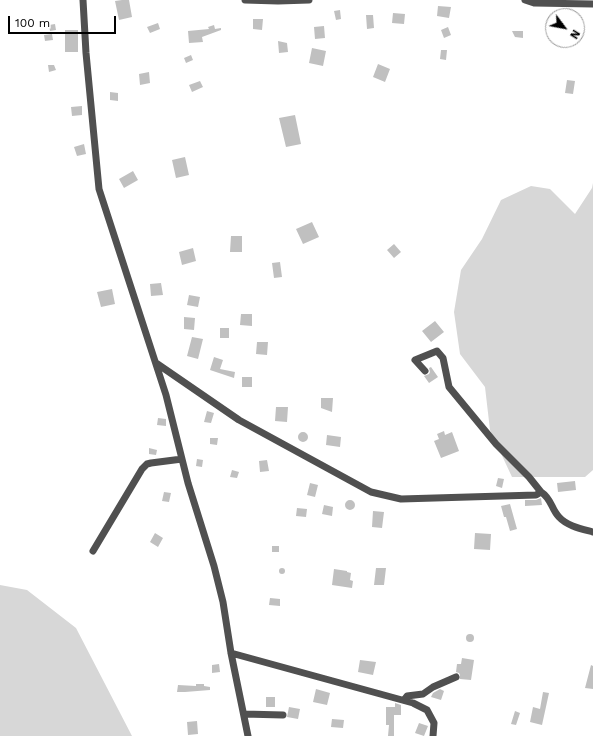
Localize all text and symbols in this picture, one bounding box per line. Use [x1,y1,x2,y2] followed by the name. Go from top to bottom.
[10,8,118,34] scale bar
[545,8,585,48] north arrow
[15,16,50,30] text: 100 m
[567,27,582,41] text: N

